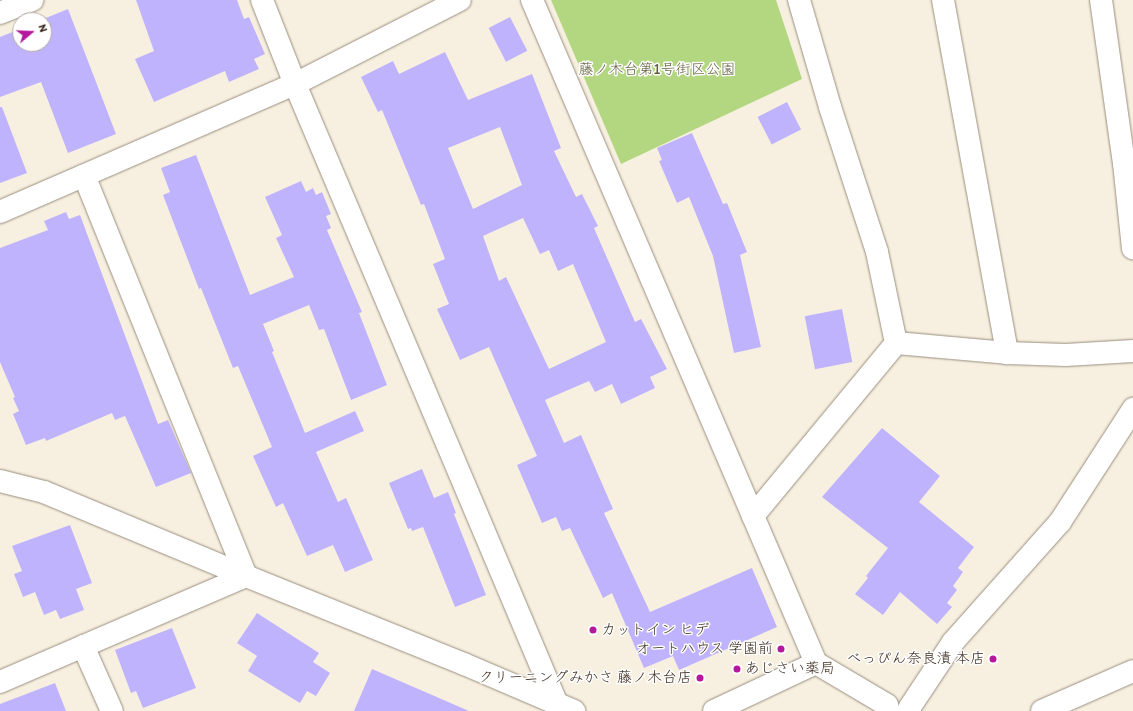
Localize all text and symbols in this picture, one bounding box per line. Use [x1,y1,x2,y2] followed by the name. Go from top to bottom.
[12,12,52,52] north arrow
[36,23,50,34] text: N
[579,61,735,79] park label: 藤ノ木台第1号街区公園
[601,621,709,639] place label: カットイン ヒデ
[588,625,598,635] marker: カットイン ヒデ
[635,640,773,658] place label: オートハウス 学園前
[776,644,786,654] marker: オートハウス 学園前
[847,650,985,668] place label: べっぴん奈良漬 本店
[988,654,998,664] marker: べっぴん奈良漬 本店
[745,660,835,678] place label: あじさい薬局
[732,664,742,674] marker: あじさい薬局
[479,669,692,687] place label: クリーニングみかさ 藤ノ木台店
[695,673,705,683] marker: クリーニングみかさ 藤ノ木台店

